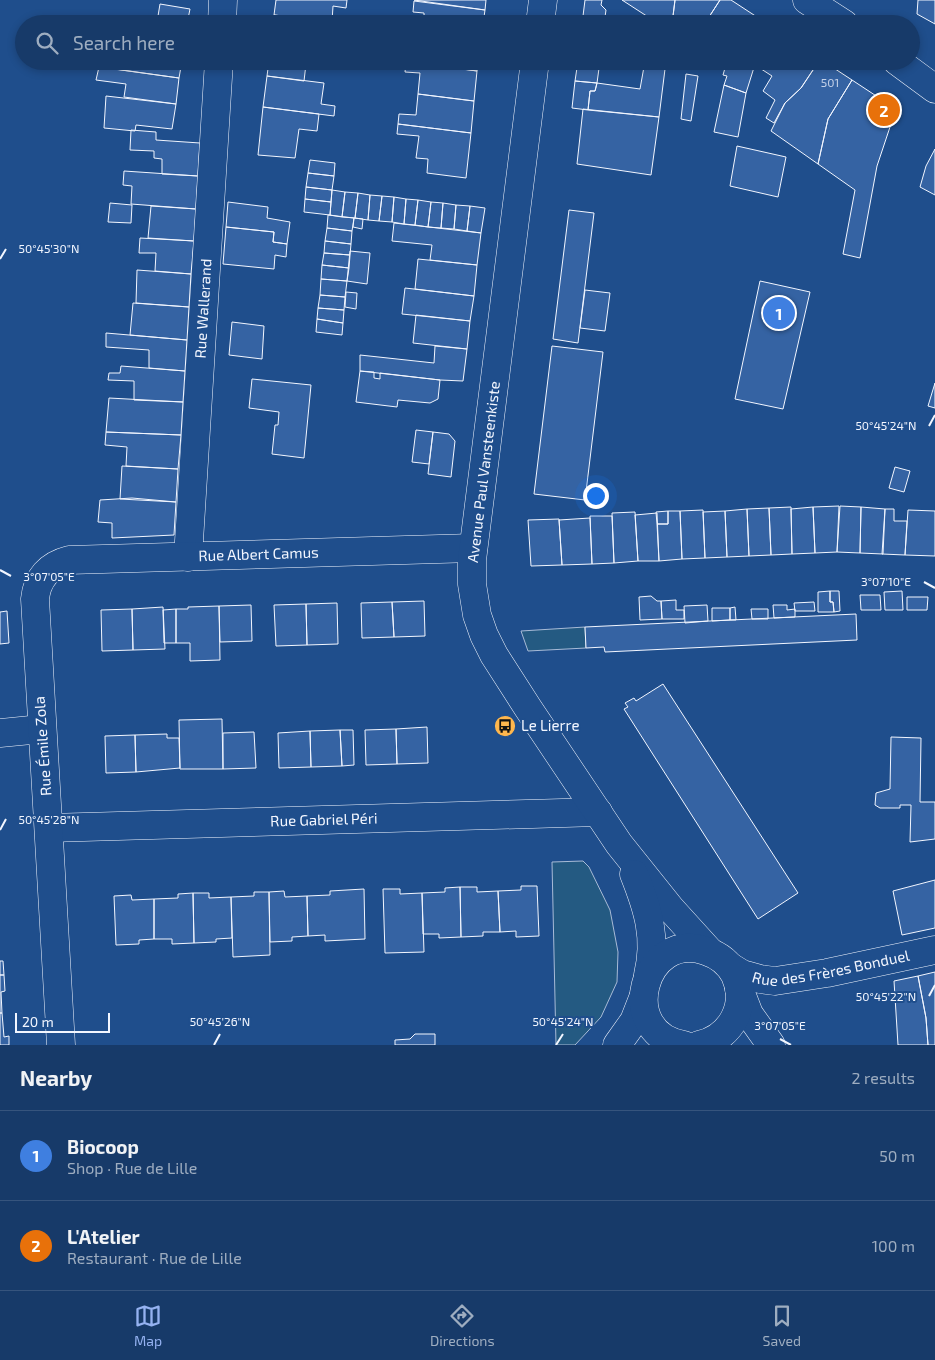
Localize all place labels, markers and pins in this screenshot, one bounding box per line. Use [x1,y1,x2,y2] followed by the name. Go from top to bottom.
[868,91,900,129] pin: 2
[763,294,795,332] pin: 1
[493,714,517,738] bus stop icon: Le Lierre
[521,716,579,734] place label: Le Lierre

